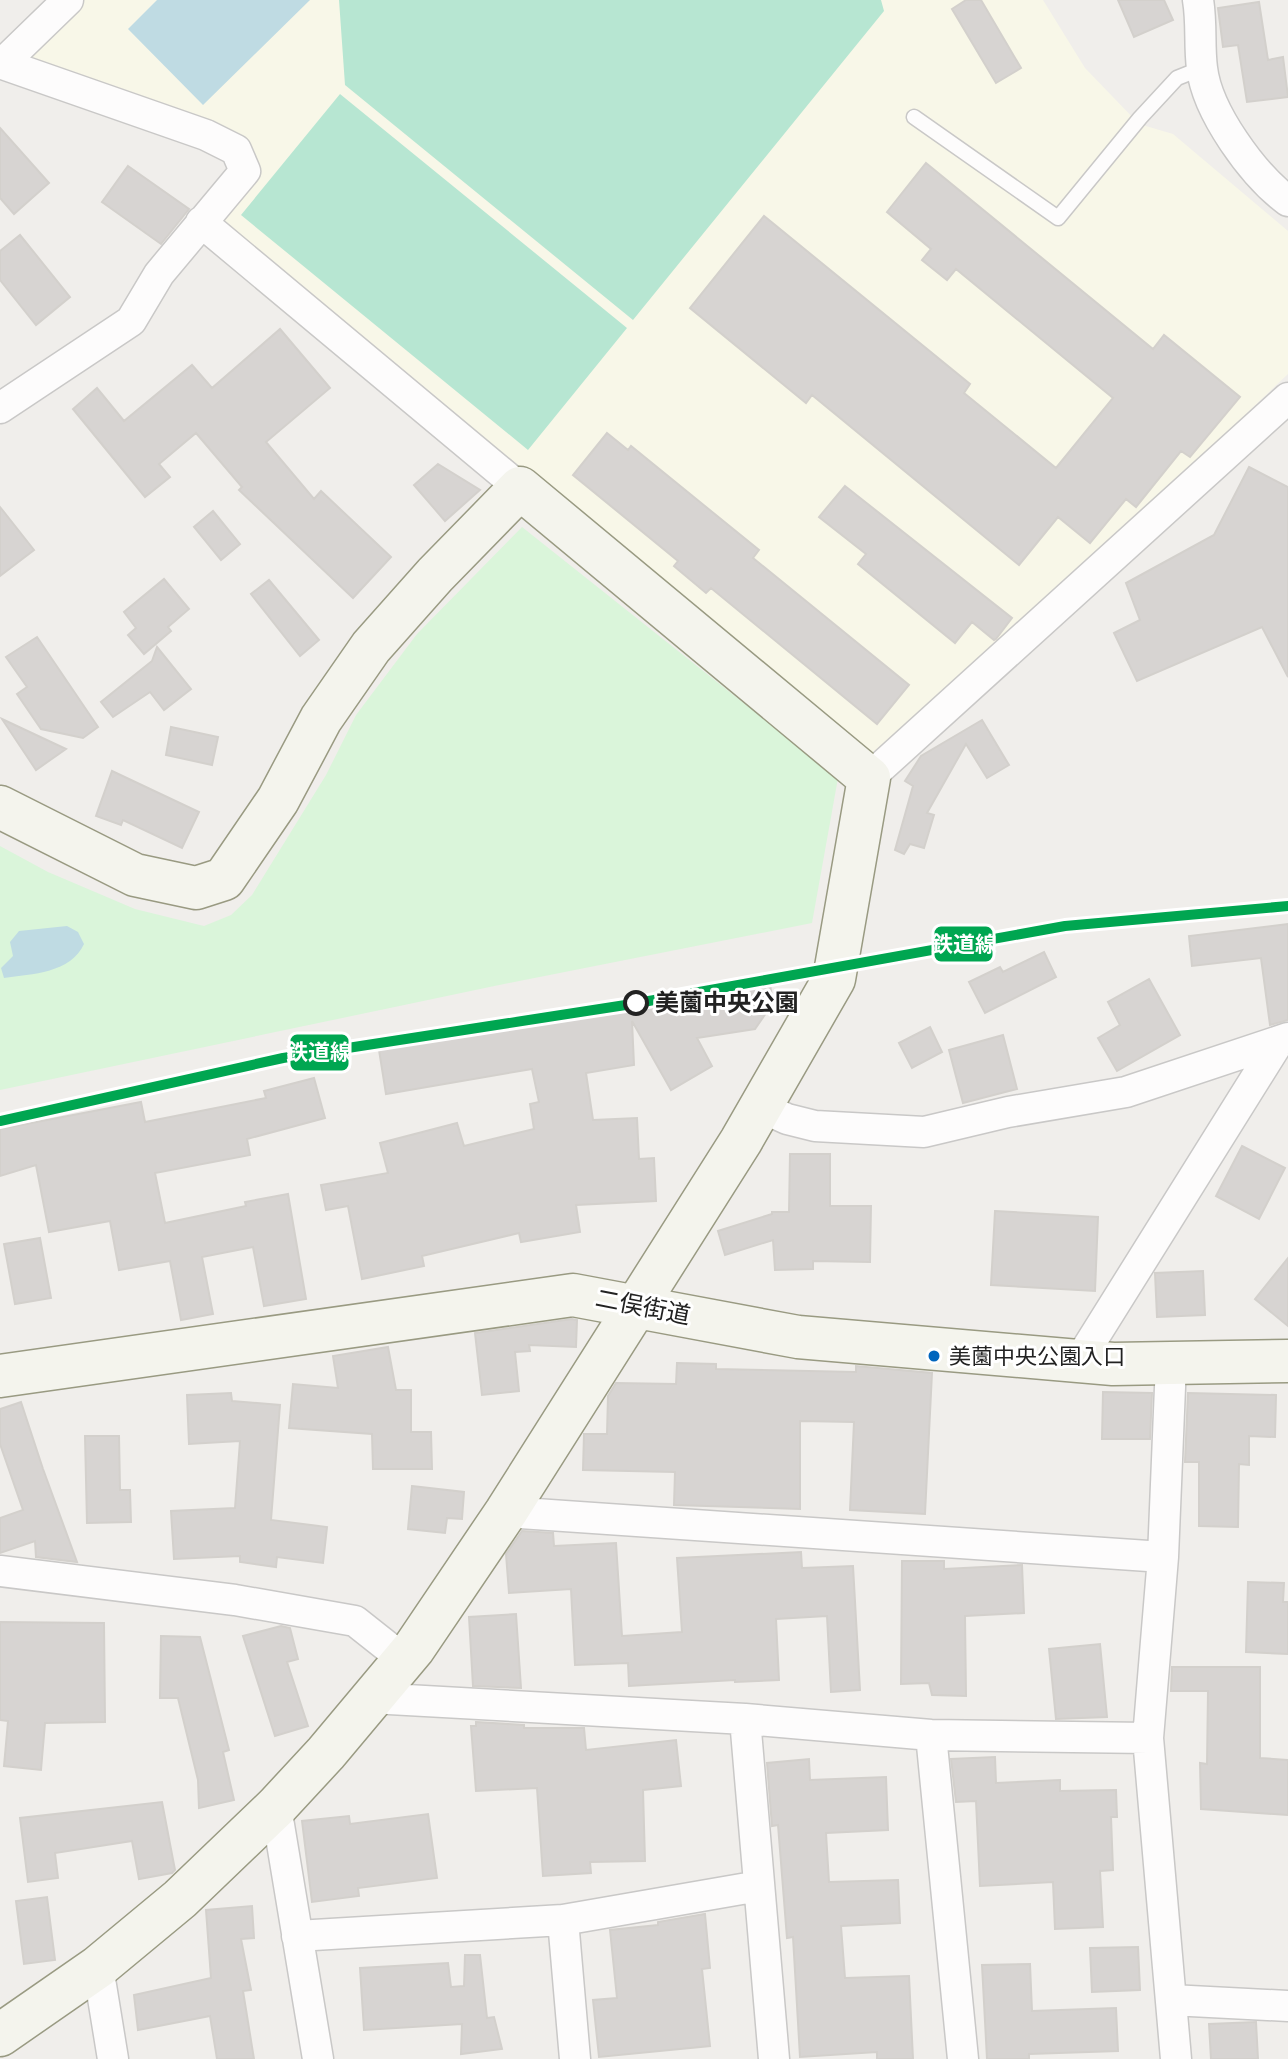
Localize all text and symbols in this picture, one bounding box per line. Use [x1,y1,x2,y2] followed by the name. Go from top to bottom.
[933,925,994,963] line badge: 鉄道線
[931,931,997,958] text: 鉄道線
[655,988,799,1018] place label: 美薗中央公園
[624,991,648,1015] marker: 美薗中央公園
[289,1033,350,1072] line badge: 鉄道線
[286,1039,352,1066] text: 鉄道線
[593,1283,693,1331] street label: 二俣街道
[949,1343,1125,1370] place label: 美薗中央公園入口
[926,1348,942,1364] marker: 美薗中央公園入口

